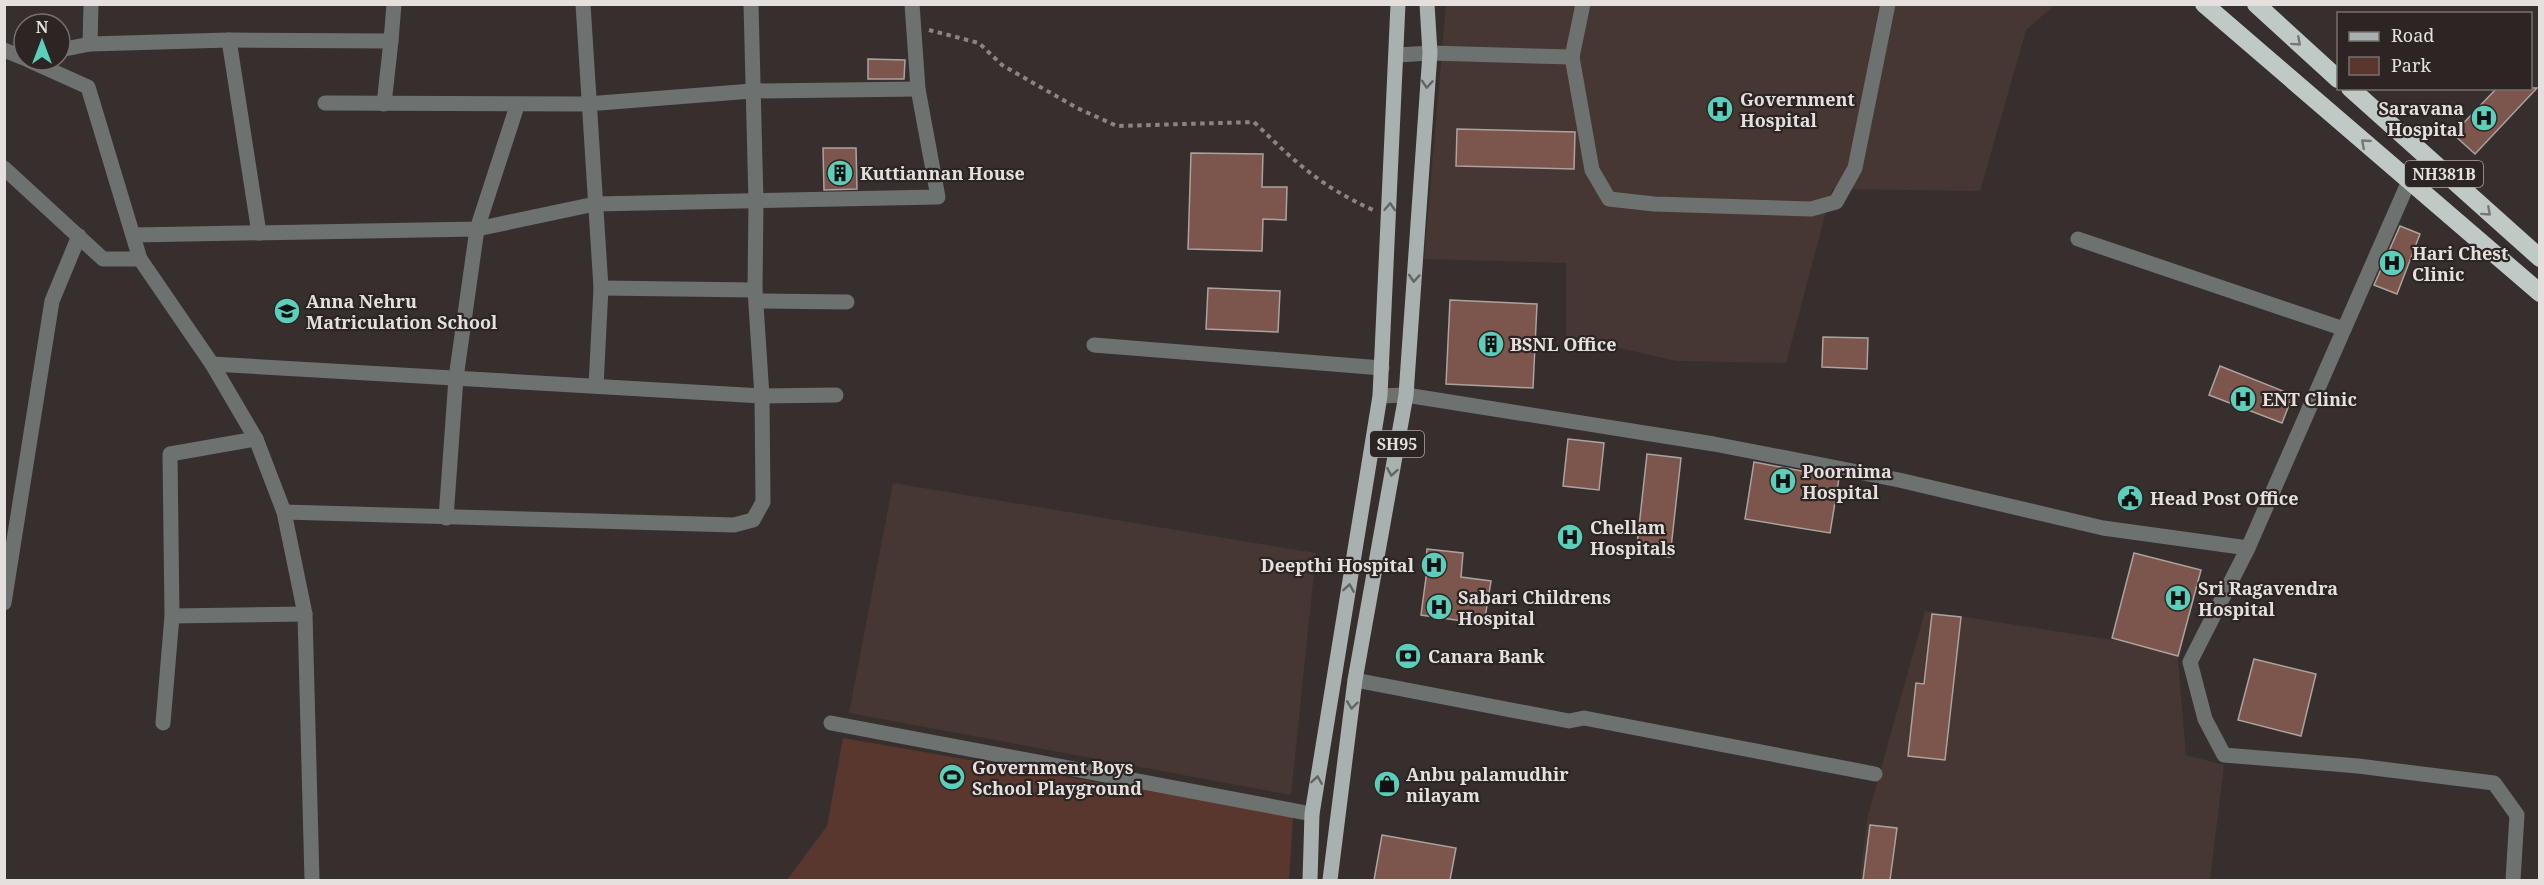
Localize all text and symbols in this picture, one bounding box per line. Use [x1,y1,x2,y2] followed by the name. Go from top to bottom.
[12,12,72,72] north arrow
[2337,12,2532,90] legend
[36,16,49,38] text: N
[2391,23,2434,47] text: Road
[2290,34,2301,45] one-way arrow
[2391,53,2431,77] text: Park
[1421,79,1434,88] one-way arrow
[1740,87,1855,132] place label: Government Hospital
[1705,94,1735,124] hospital icon: Government Hospital
[2378,96,2465,141] place label: Saravana Hospital
[2469,103,2499,133] hospital icon: Saravana Hospital
[2361,139,2372,150] one-way arrow
[825,158,855,188] building icon: Kuttiannan House
[860,161,1025,185] place label: Kuttiannan House
[2405,161,2483,187] road number: NH381B
[1384,202,1397,211] one-way arrow
[2480,204,2491,215] one-way arrow
[2412,241,2508,286] place label: Hari Chest Clinic
[2377,248,2407,278] hospital icon: Hari Chest Clinic
[1408,274,1421,283] one-way arrow
[306,289,498,334] place label: Anna Nehru Matriculation School
[272,296,302,326] school or university icon: Anna Nehru Matriculation School
[1476,329,1506,359] building icon: BSNL Office
[1510,332,1616,356] place label: BSNL Office
[2228,384,2258,414] hospital icon: ENT Clinic
[2262,387,2357,411] place label: ENT Clinic
[1370,431,1424,457] road number: SH95
[1802,459,1892,504] place label: Poornima Hospital
[1768,466,1798,496] hospital icon: Poornima Hospital
[1387,467,1399,477] one-way arrow
[2115,483,2145,513] public building icon: Head Post Office
[2150,486,2299,510] place label: Head Post Office
[1590,515,1676,560] place label: Chellam Hospitals
[1555,522,1585,552] hospital icon: Chellam Hospitals
[1419,550,1449,580] hospital icon: Deepthi Hospital
[1261,553,1415,577] place label: Deepthi Hospital
[2198,576,2338,621] place label: Sri Ragavendra Hospital
[1342,583,1354,593] one-way arrow
[2163,583,2193,613] hospital icon: Sri Ragavendra Hospital
[1458,585,1611,630] place label: Sabari Childrens Hospital
[1424,592,1454,622] hospital icon: Sabari Childrens Hospital
[1393,641,1423,671] bank icon: Canara Bank
[1428,644,1545,668] place label: Canara Bank
[1347,701,1359,710] one-way arrow
[972,755,1142,800] place label: Government Boys School Playground
[937,762,967,792] sports icon: Government Boys School Playground
[1406,762,1569,807] place label: Anbu palamudhir nilayam
[1372,769,1402,799] shop icon: Anbu palamudhir nilayam
[1311,776,1323,785] one-way arrow

